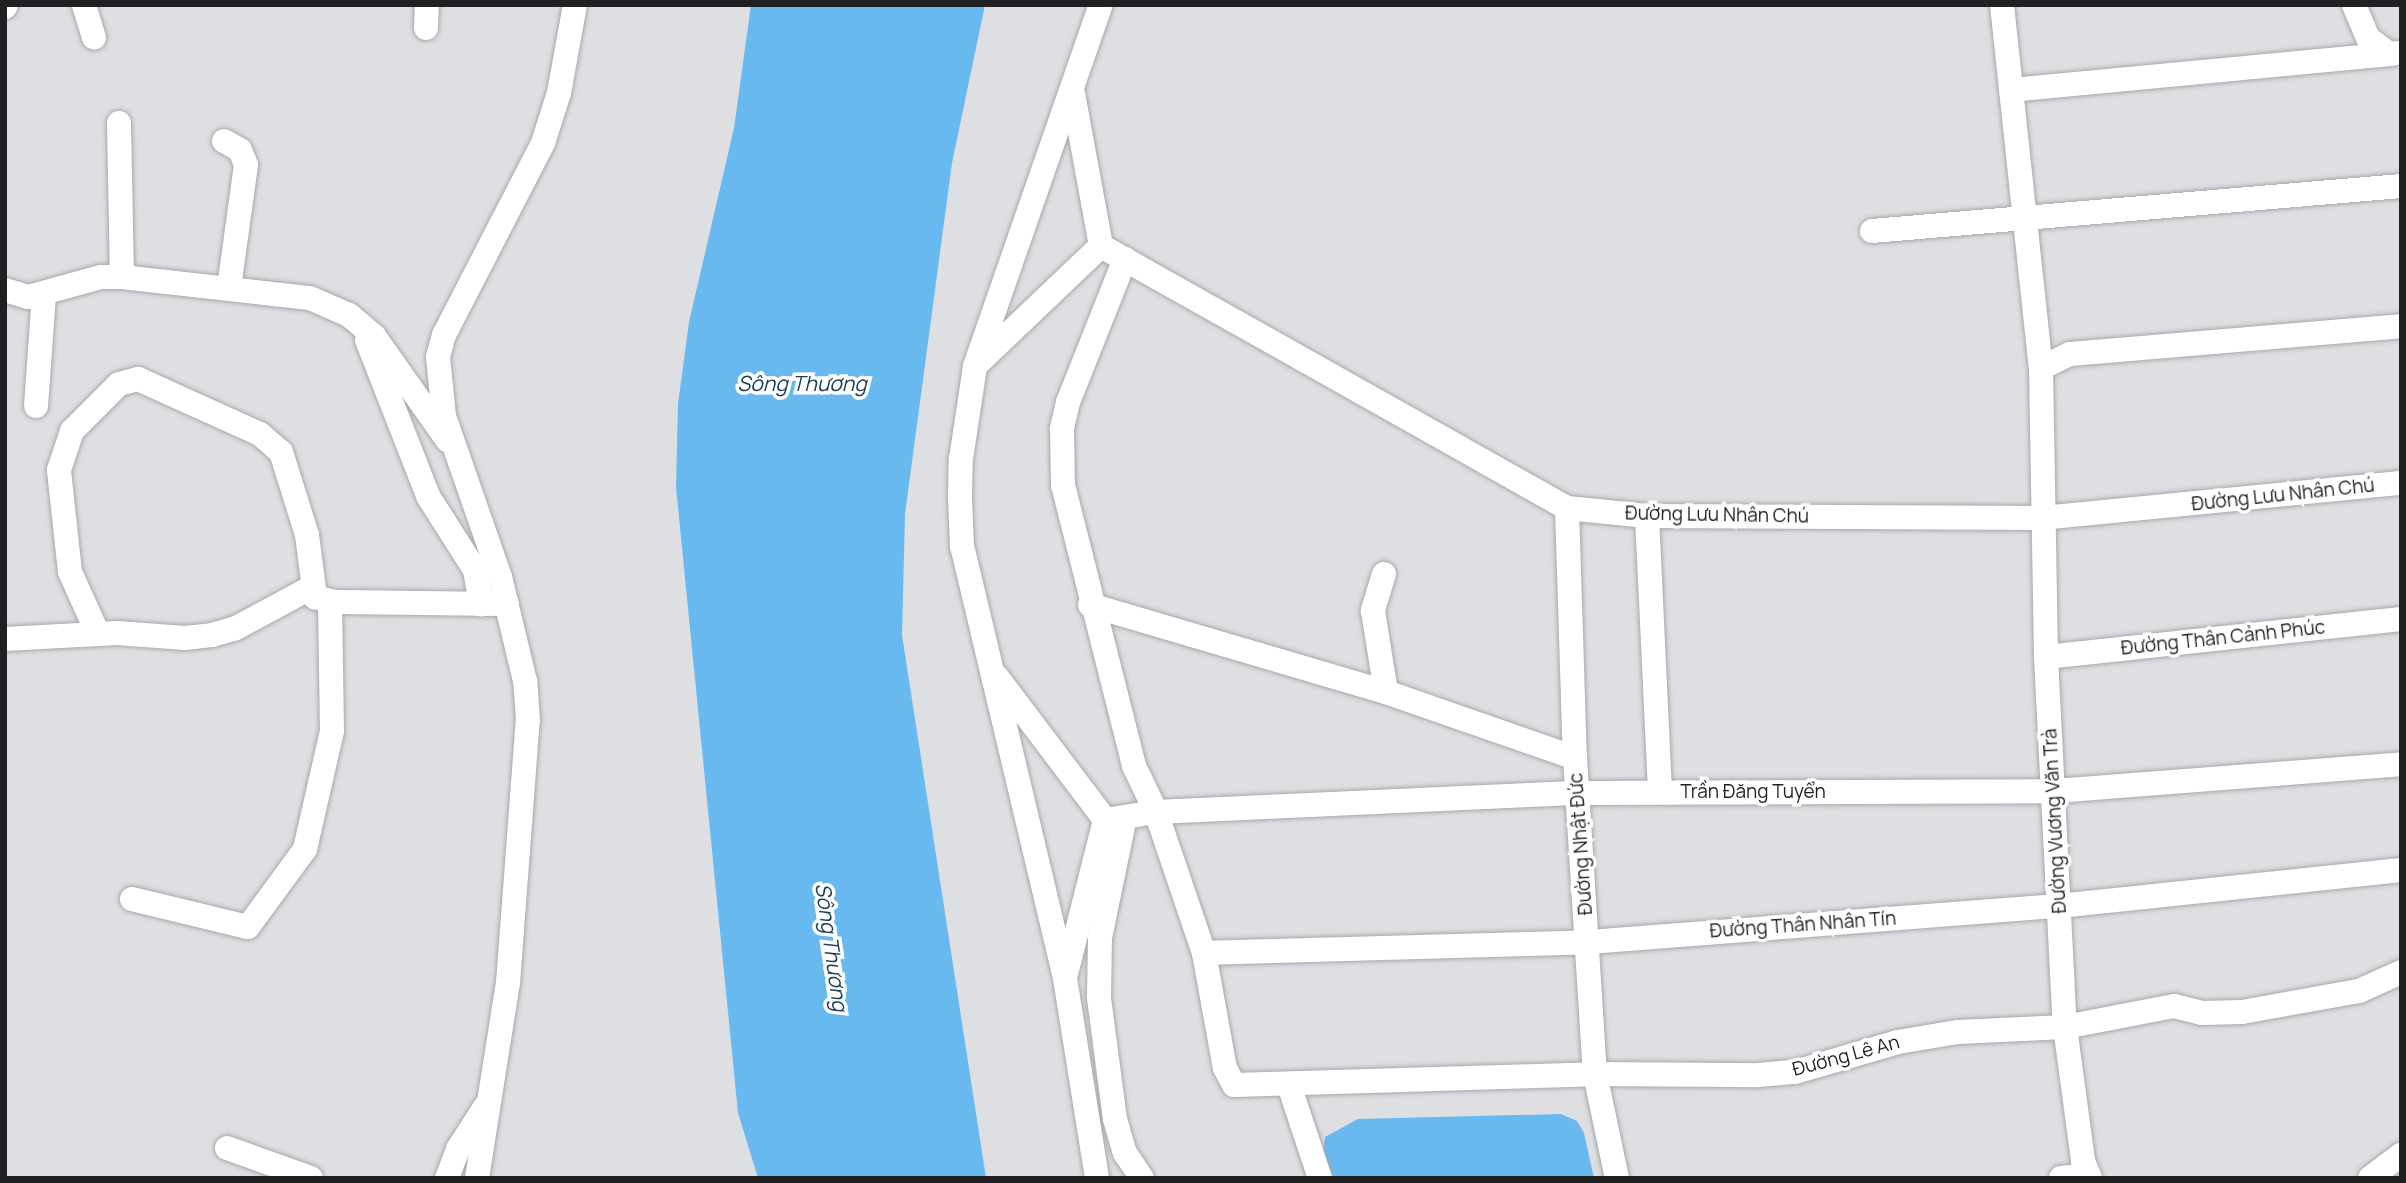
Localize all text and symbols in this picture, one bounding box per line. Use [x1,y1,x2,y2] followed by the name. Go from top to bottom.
[737,370,867,396] water label: Sông Thương
[2190,474,2376,516] street label: Đường Lưu Nhân Chú
[1625,502,1809,528] street label: Đường Lưu Nhân Chú
[2120,616,2326,660] street label: Đường Thân Cảnh Phúc
[2039,728,2071,914] street label: Đường Vương Văn Trà
[1565,772,1597,916] street label: Đường Nhật Đức
[1680,781,1826,803] street label: Trần Đăng Tuyển
[811,881,853,1013] water label: Sông Thương
[1709,907,1897,943] street label: Đường Thân Nhân Tín
[1790,1031,1902,1081] street label: Đường Lê An

